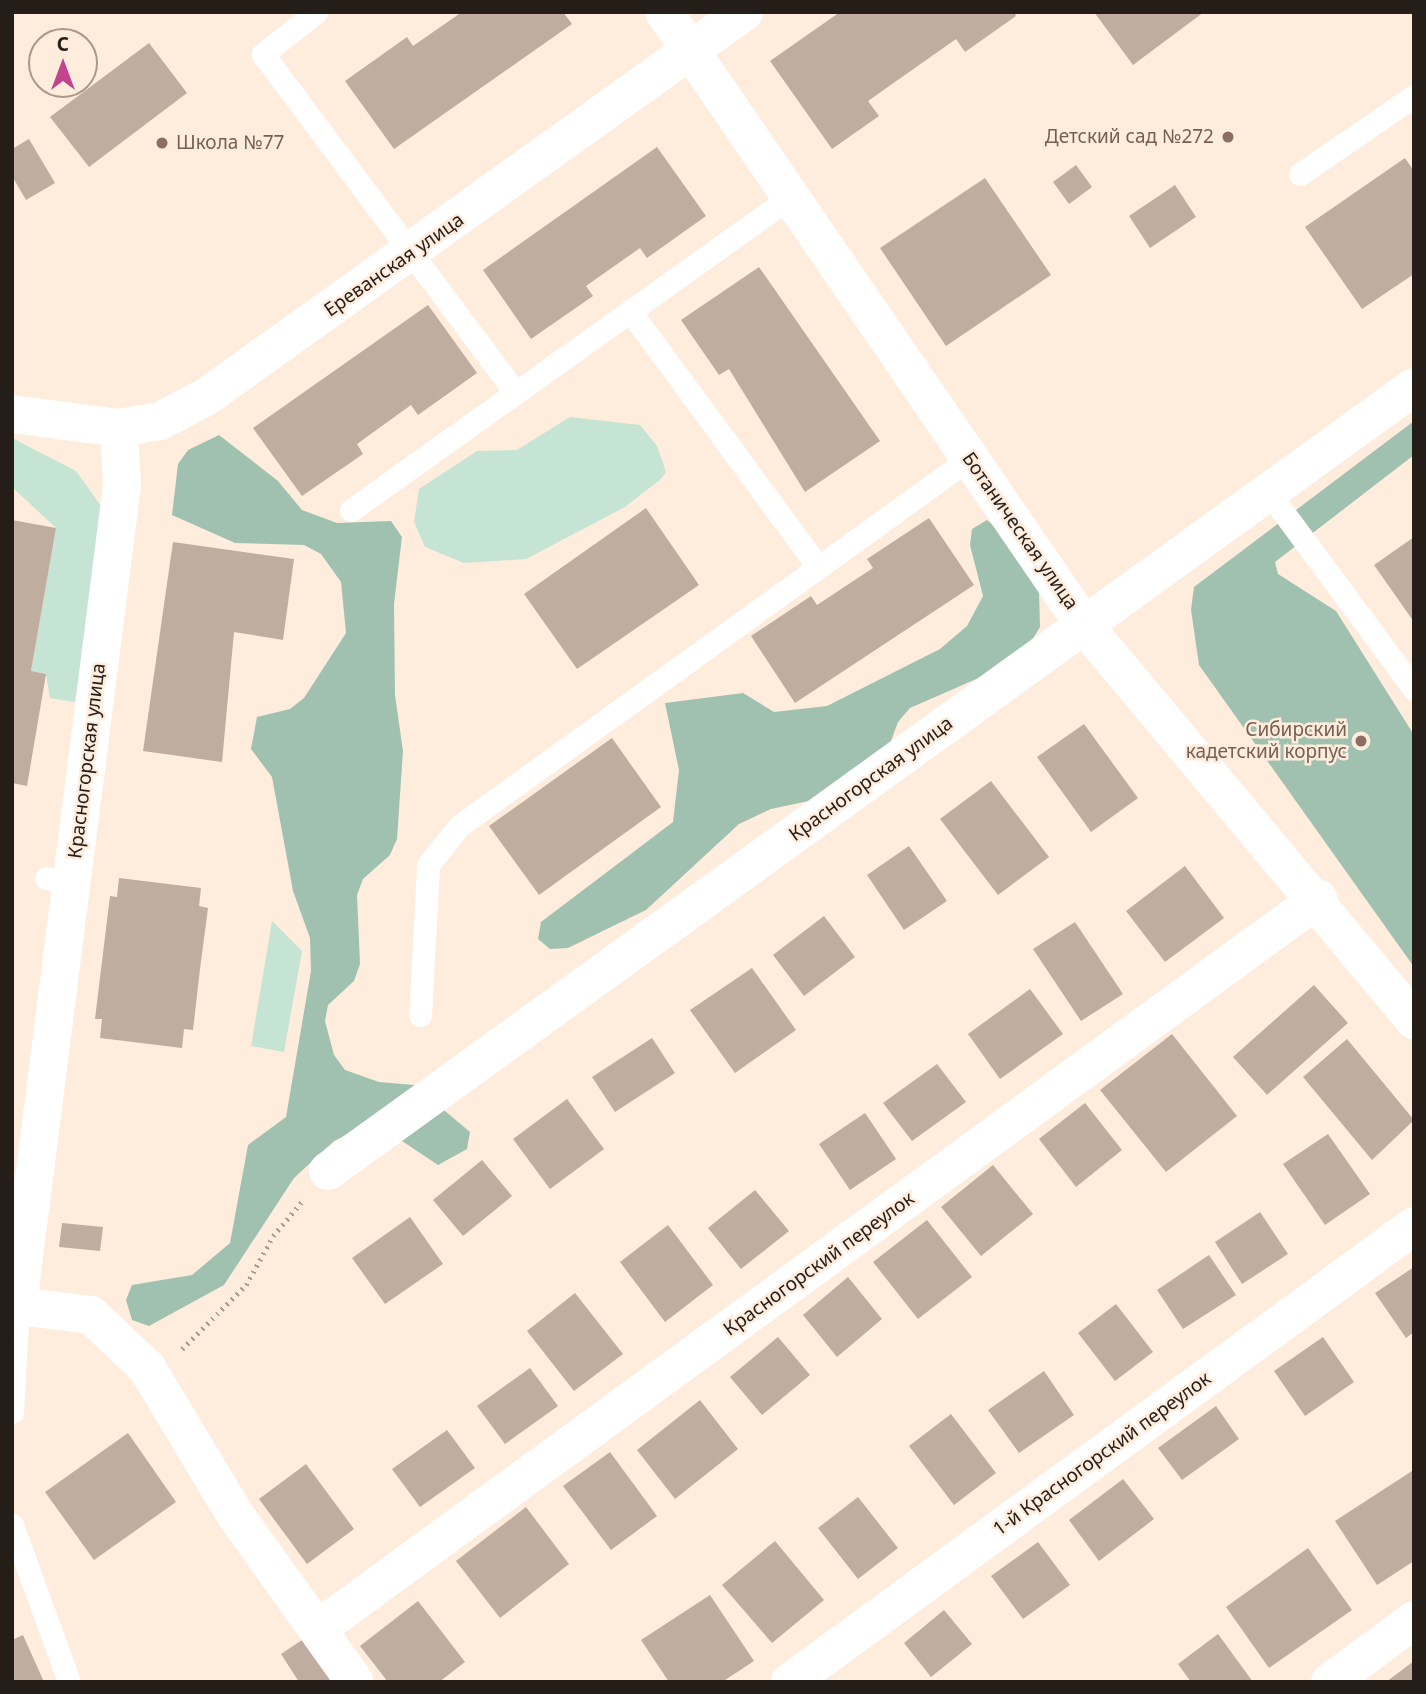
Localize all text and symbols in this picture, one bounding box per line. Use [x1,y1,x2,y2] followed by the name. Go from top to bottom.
[28,28,98,98] north arrow
[57,31,69,57] text: С
[1045,126,1214,148] place label: Детский сад №272
[1220,129,1236,145] marker: Детский сад №272
[176,132,284,154] place label: Школа №77
[154,135,170,151] marker: Школа №77
[320,208,468,322] street label: Ереванская улица
[957,448,1083,614] street label: Ботаническая улица
[64,662,110,860] street label: Красногорская улица
[785,712,957,846] street label: Красногорская улица
[1186,719,1347,763] place label: Сибирский кадетский корпус
[1353,733,1369,749] marker: Сибирский кадетский корпус
[719,1187,919,1341] street label: Красногорский переулок
[989,1367,1215,1541] street label: 1-й Красногорский переулок

